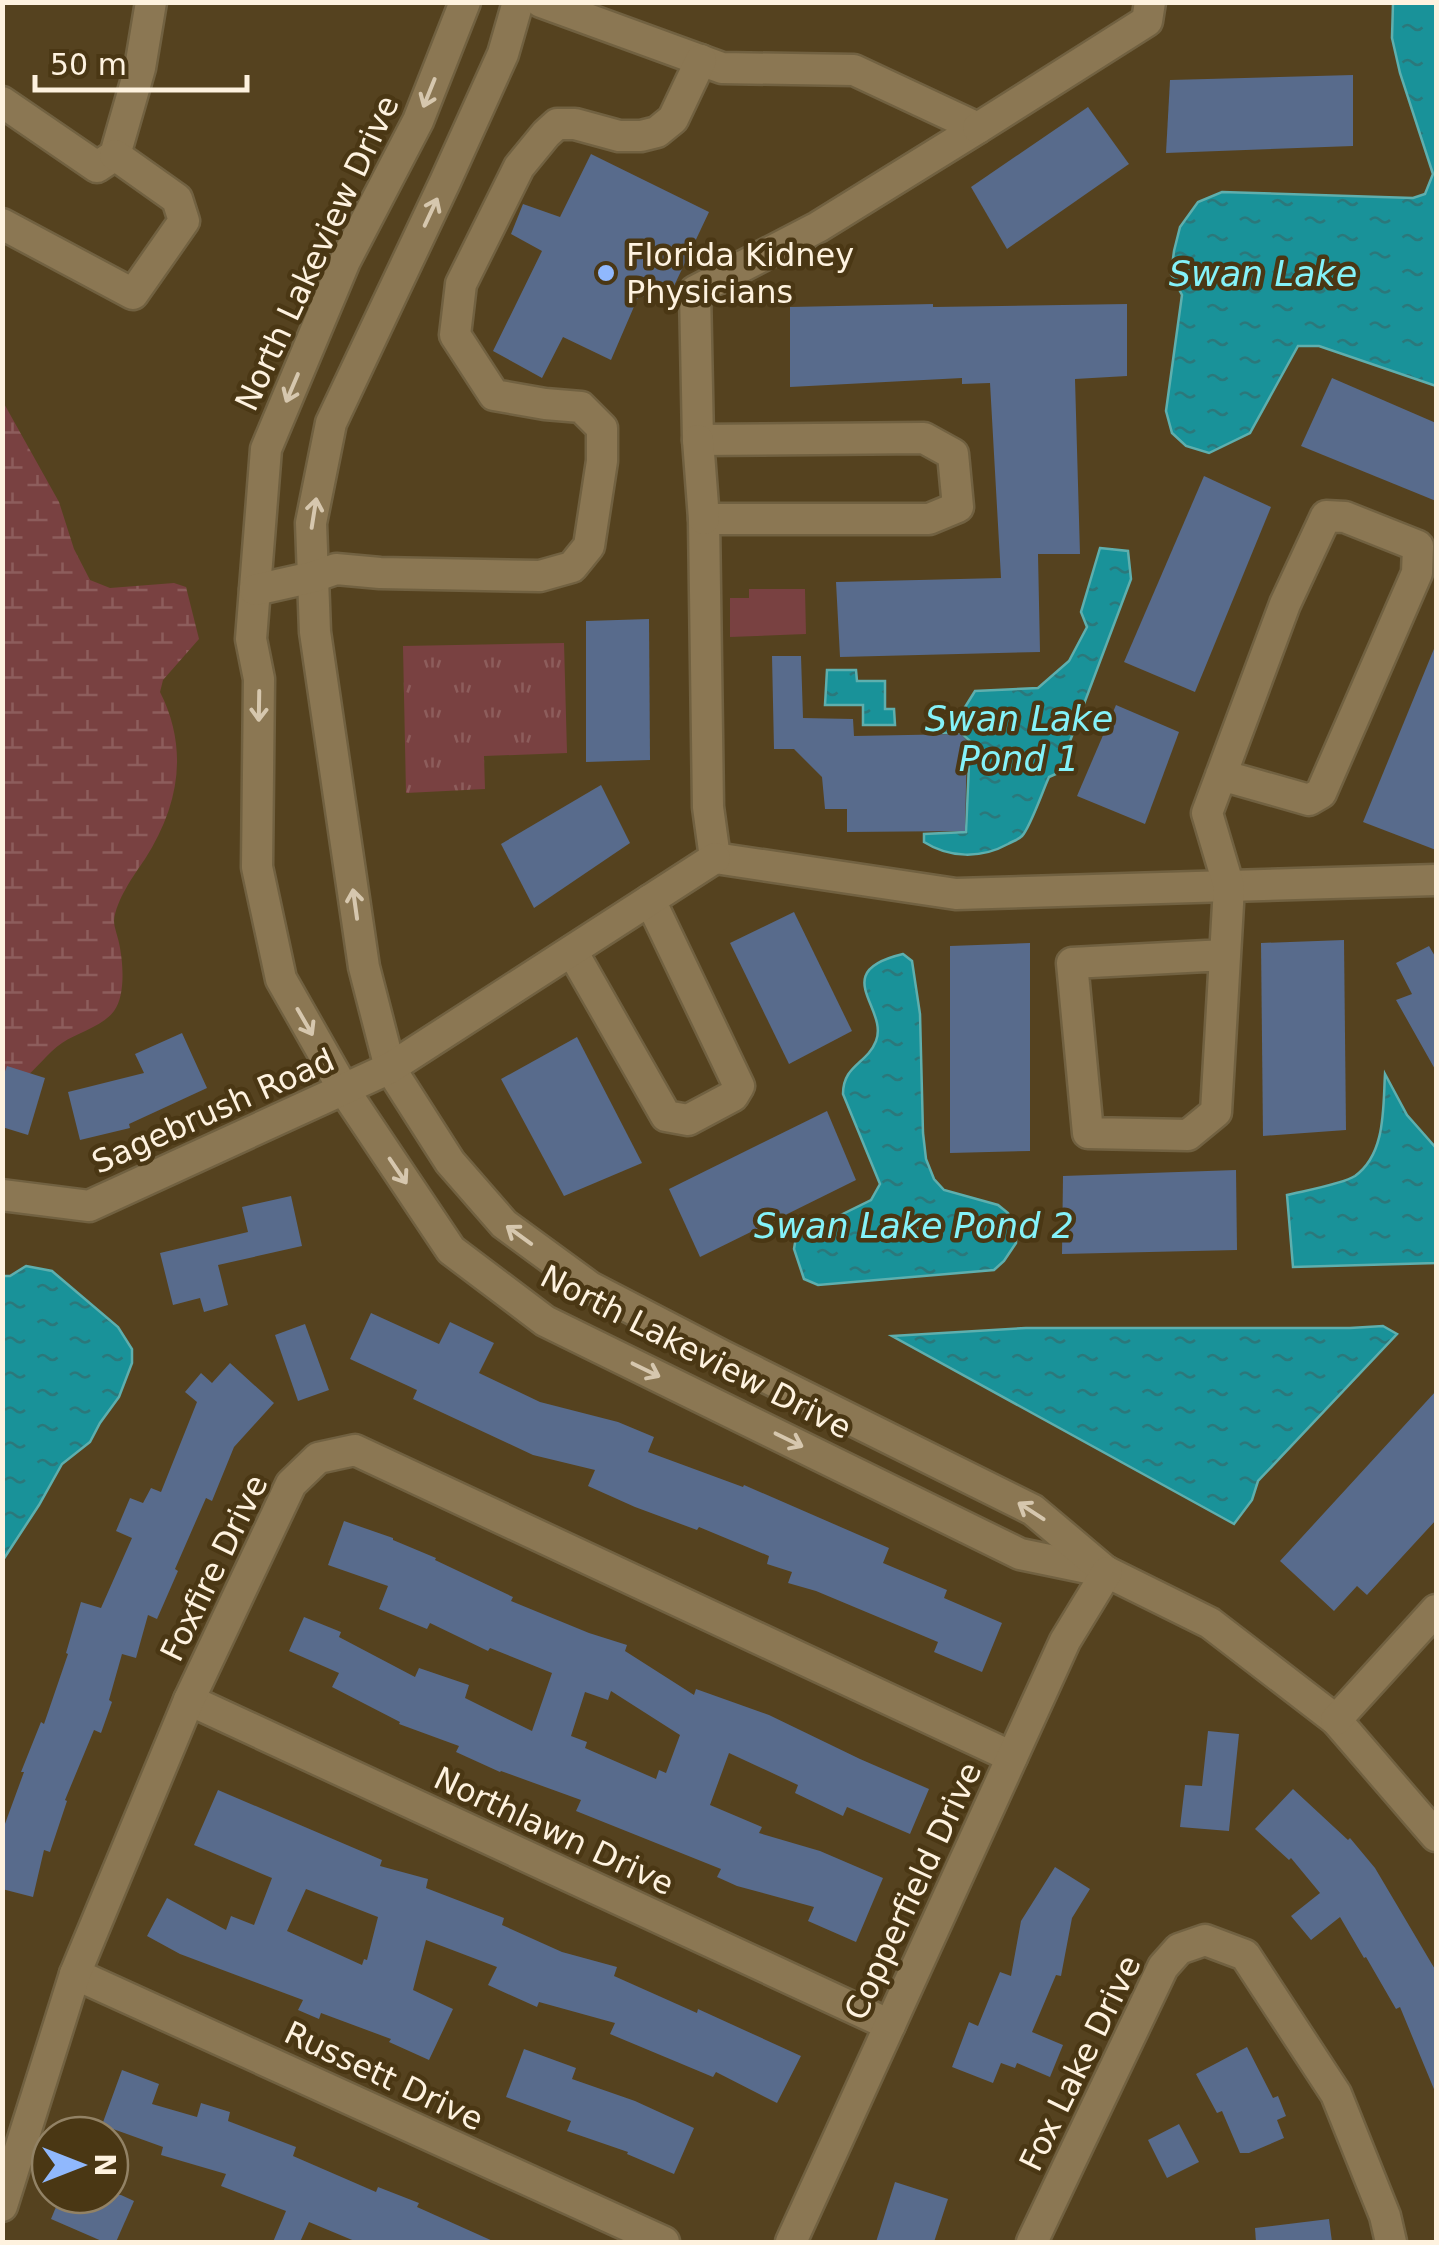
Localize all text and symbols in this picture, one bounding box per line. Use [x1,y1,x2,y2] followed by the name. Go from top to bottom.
[35,30,248,92] scale bar
[50,47,127,82] text: 50 m
[418,77,436,108] one-way arrow
[227,89,407,417] street label: North Lakeview Drive
[423,198,442,228] one-way arrow
[626,236,854,311] place label: Florida Kidney Physicians
[1169,254,1357,294] water label: Swan Lake
[595,262,617,284] marker: Florida Kidney Physicians
[282,372,300,403] one-way arrow
[305,497,323,529] one-way arrow
[250,690,268,722] one-way arrow
[925,699,1113,779] water label: Swan Lake Pond 1
[345,889,363,921] one-way arrow
[296,1007,316,1036] one-way arrow
[86,1041,340,1181] street label: Sagebrush Road
[387,1157,408,1185] one-way arrow
[754,1206,1074,1246] water label: Swan Lake Pond 2
[506,1225,533,1246] one-way arrow
[534,1257,858,1447] street label: North Lakeview Drive
[630,1361,660,1380] one-way arrow
[774,1431,804,1450] one-way arrow
[153,1469,275,1667] street label: Foxfire Drive
[1017,1501,1045,1522] one-way arrow
[837,1756,989,2026] street label: Copperfield Drive
[428,1759,680,1903] street label: Northlawn Drive
[1011,1949,1149,2177] street label: Fox Lake Drive
[279,2013,489,2139] street label: Russett Drive
[30,2115,130,2215] north arrow
[88,2153,121,2177] text: N

